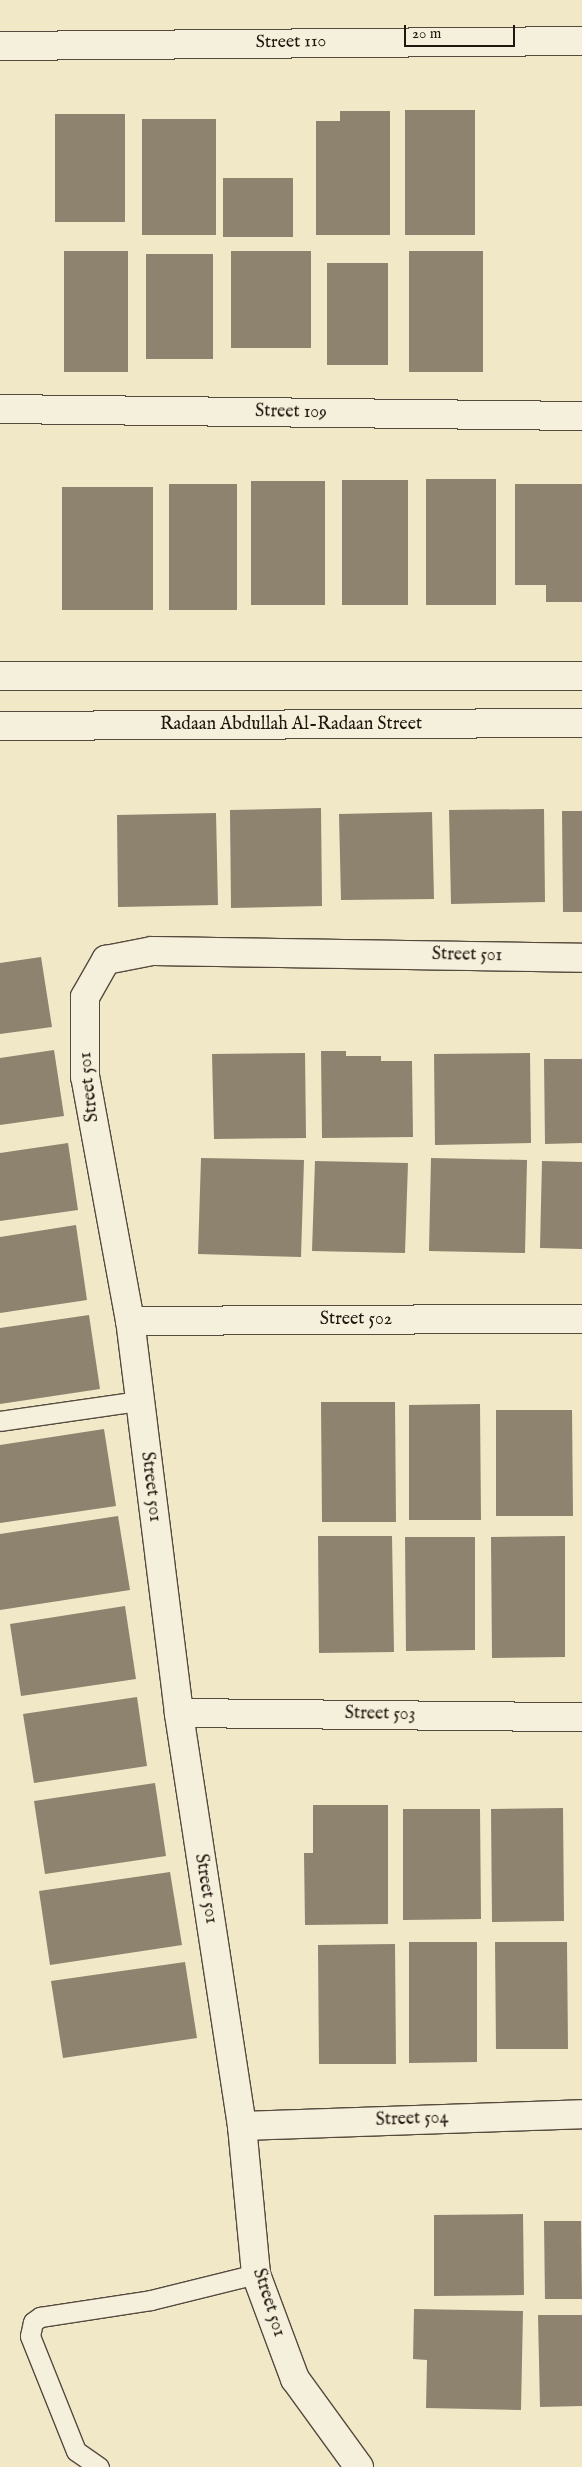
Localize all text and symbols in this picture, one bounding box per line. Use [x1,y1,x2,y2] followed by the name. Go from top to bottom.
[407,15,518,47] scale bar
[412,24,441,43] text: 20 m
[255,32,327,54] street label: Street 110
[255,402,327,424] street label: Street 109
[160,714,422,736] street label: Radaan Abdullah Al-Radaan Street
[432,945,502,967] street label: Street 501
[76,1051,104,1123] street label: Street 501
[320,1309,392,1331] street label: Street 502
[135,1451,165,1523] street label: Street 501
[344,1704,416,1726] street label: Street 503
[189,1852,221,1926] street label: Street 501
[375,2108,449,2132] street label: Street 504
[247,2266,289,2340] street label: Street 501

